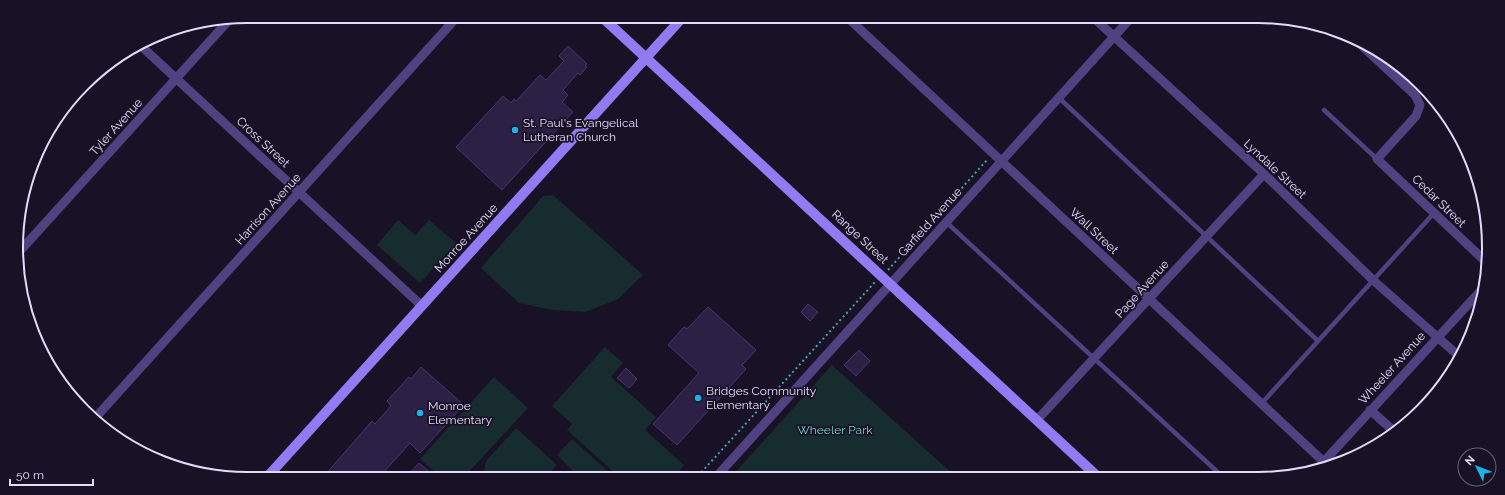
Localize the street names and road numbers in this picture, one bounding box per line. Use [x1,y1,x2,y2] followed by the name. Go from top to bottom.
[87,96,145,158] street label: Tyler Avenue
[234,114,292,170] street label: Cross Street
[1241,137,1309,201] street label: Lyndale Street
[232,170,304,248] street label: Harrison Avenue
[1409,172,1469,230] street label: Cedar Street
[895,185,965,259] street label: Garfield Avenue
[432,201,500,275] street label: Monroe Avenue
[1067,205,1121,257] street label: Wall Street
[829,207,891,267] street label: Range Street
[1112,257,1172,321] street label: Page Avenue
[1356,329,1428,407] street label: Wheeler Avenue

